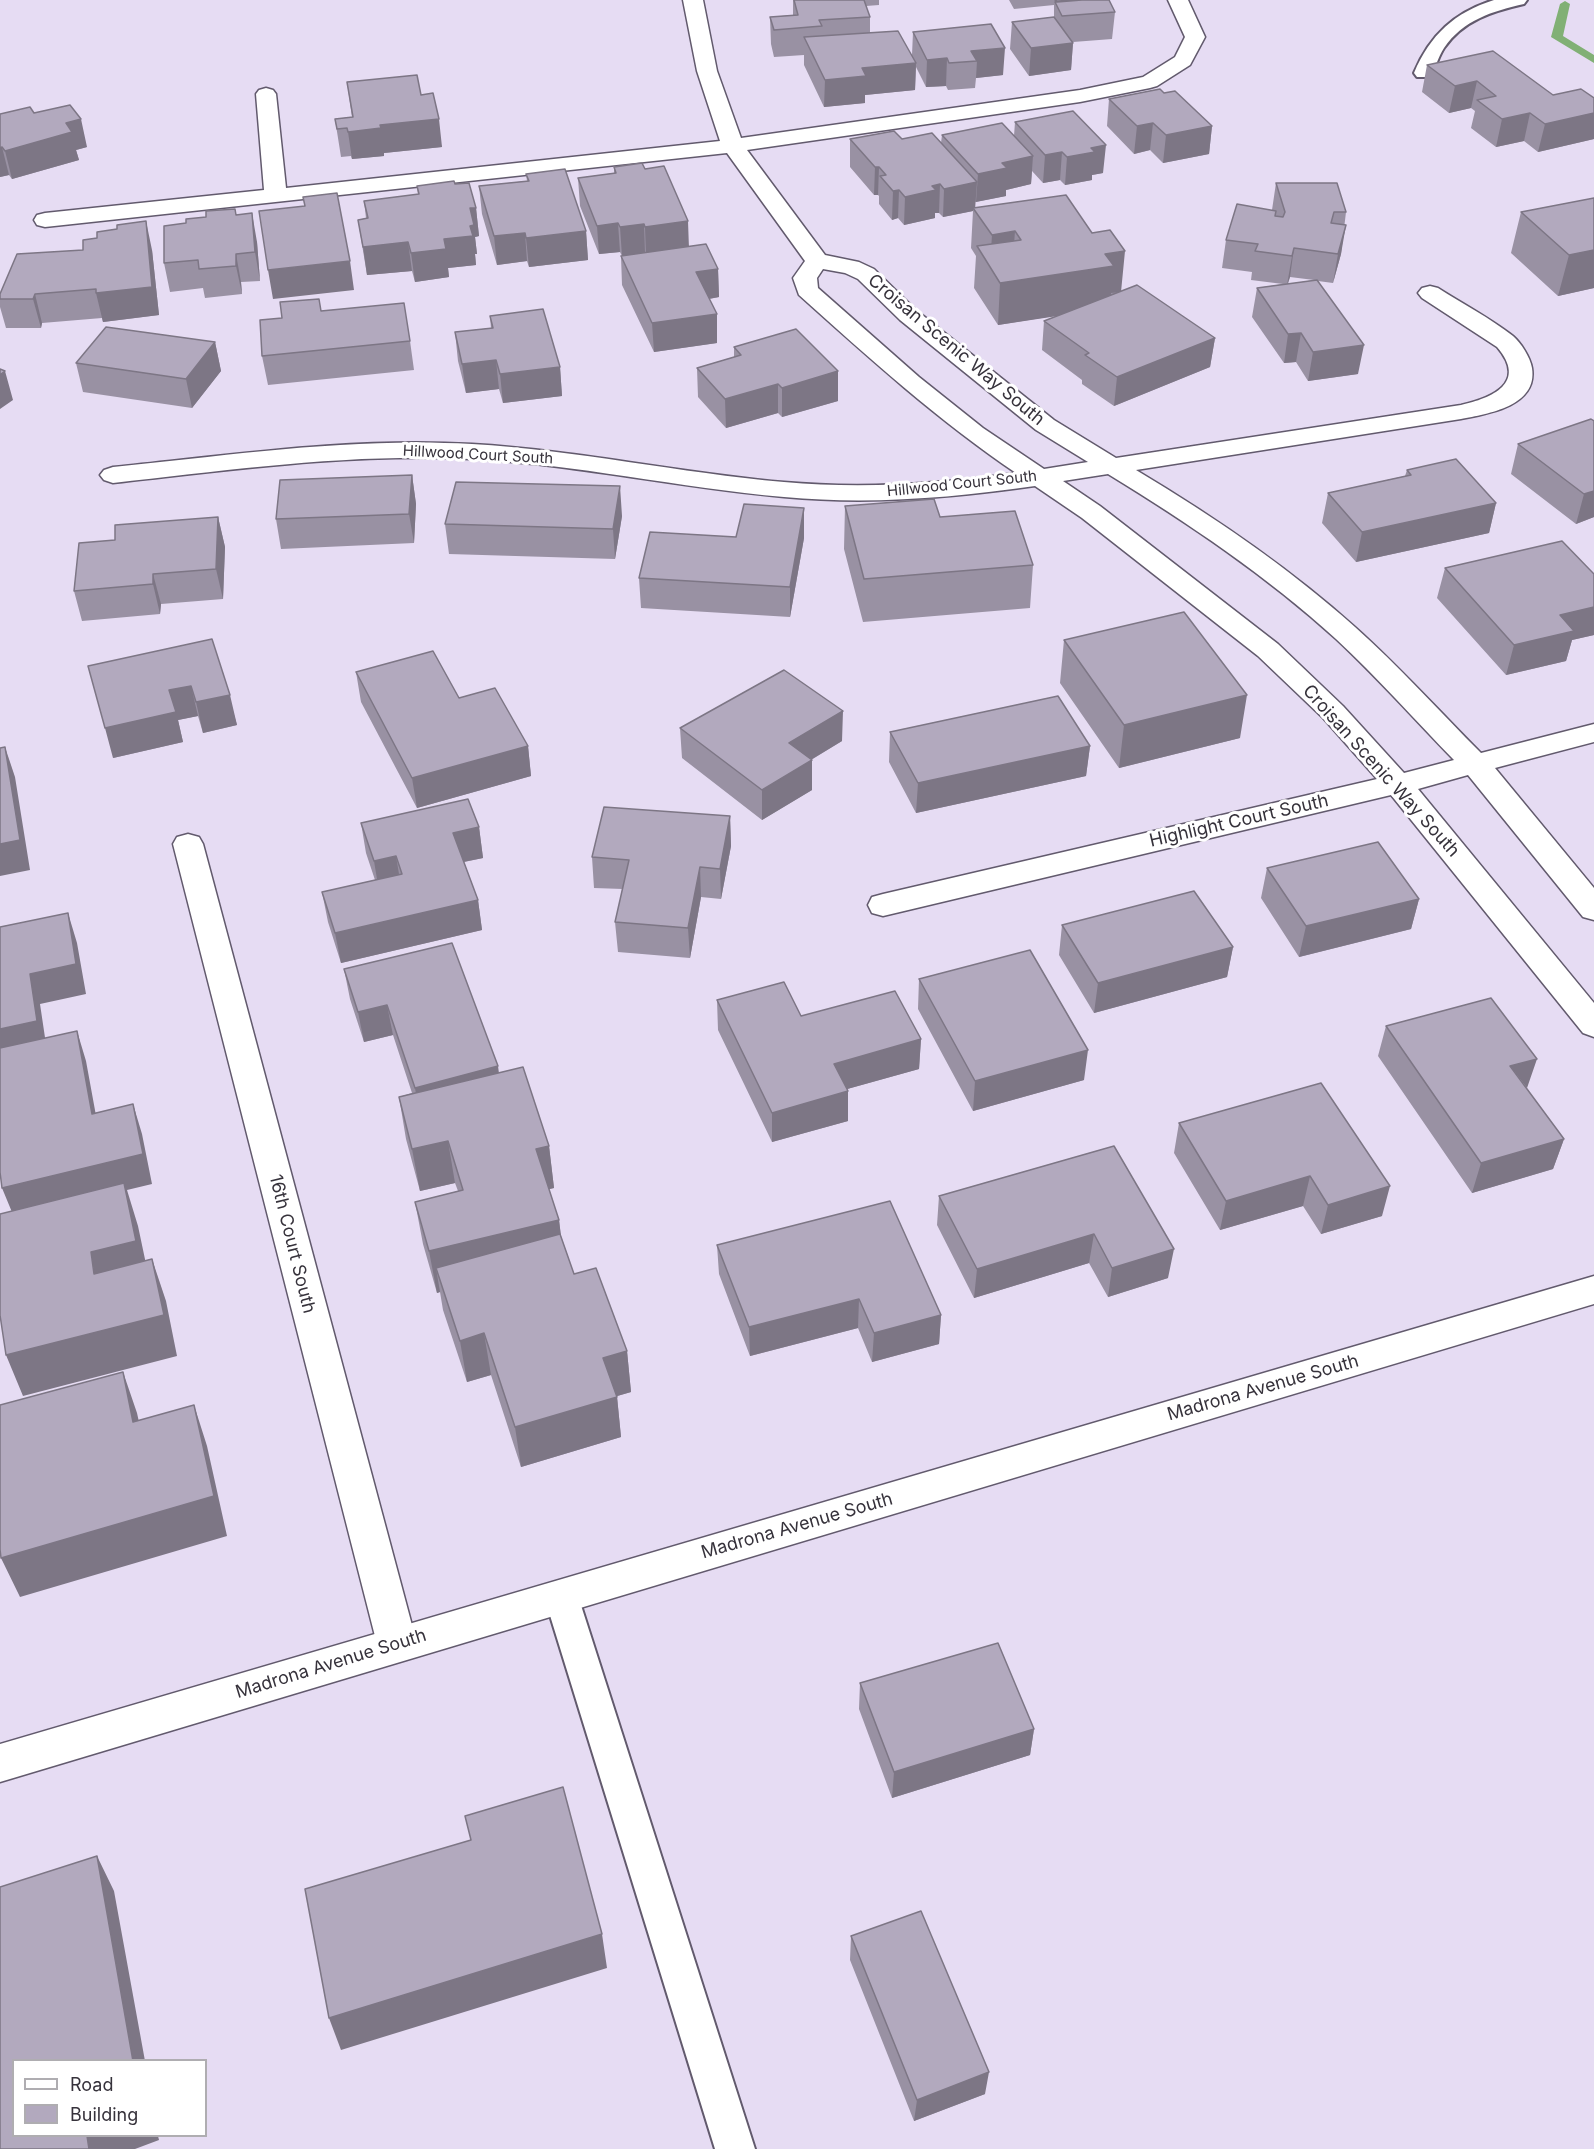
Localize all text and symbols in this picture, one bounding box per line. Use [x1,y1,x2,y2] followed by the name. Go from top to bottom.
[863,270,1049,430] street label: Croisan Scenic Way South
[402,442,554,468] street label: Hillwood Court South
[886,467,1038,501] street label: Hillwood Court South
[1298,680,1464,862] street label: Croisan Scenic Way South
[1147,790,1331,852] street label: Highlight Court South
[264,1172,320,1316] street label: 16th Court South
[1165,1350,1361,1426] street label: Madrona Avenue South
[699,1488,895,1564] street label: Madrona Avenue South
[233,1625,429,1703] street label: Madrona Avenue South
[12,2059,207,2137] legend
[70,2074,113,2095] text: Road
[70,2104,138,2125] text: Building

